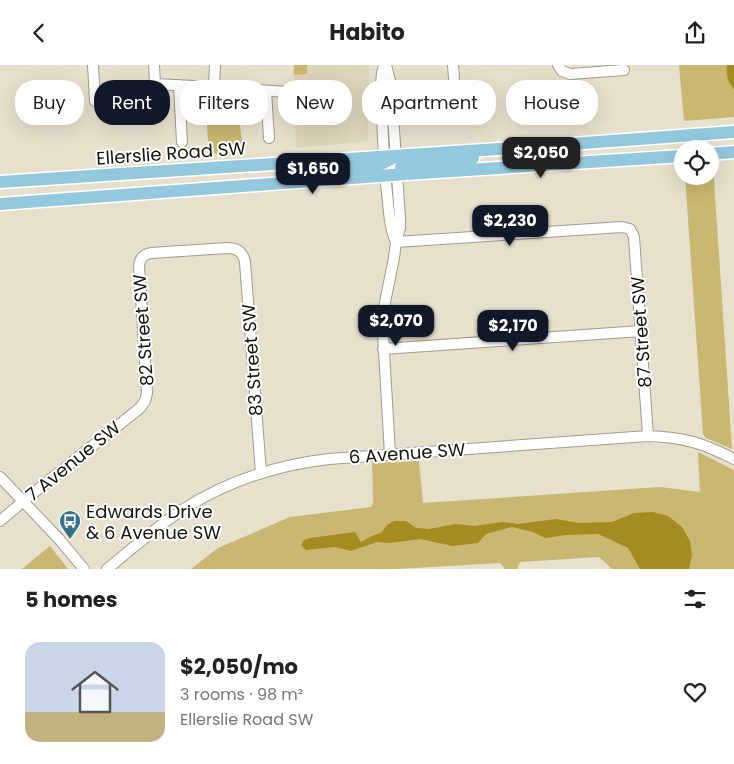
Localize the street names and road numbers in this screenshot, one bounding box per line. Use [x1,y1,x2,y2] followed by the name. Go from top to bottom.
[95,135,247,171] street label: Ellerslie Road SW
[127,273,159,387] street label: 82 Street SW
[625,275,657,389] street label: 87 Street SW
[236,303,268,417] street label: 83 Street SW
[20,415,126,507] street label: 7 Avenue SW
[348,436,467,470] street label: 6 Avenue SW

